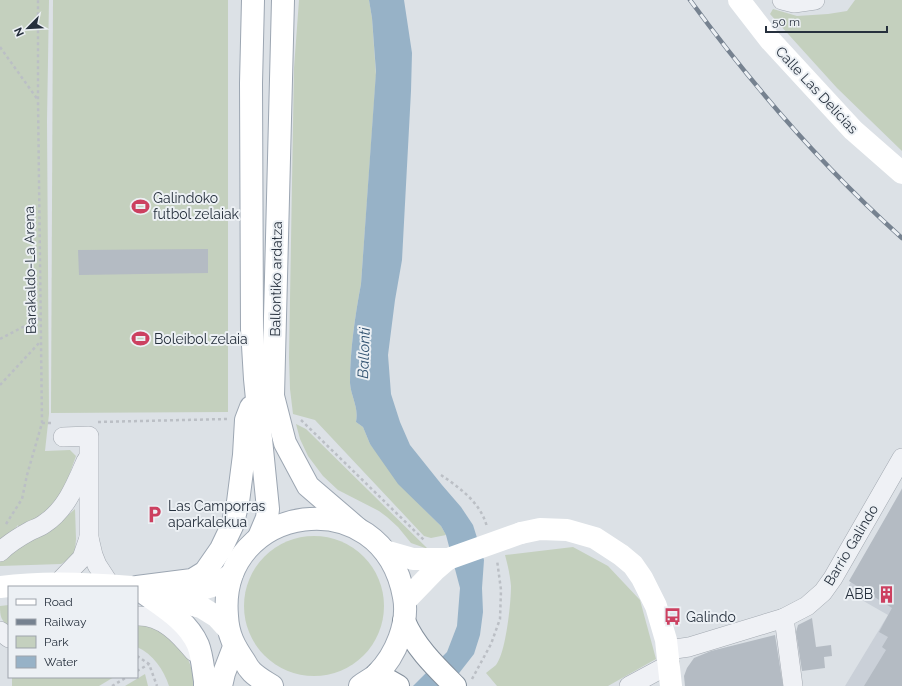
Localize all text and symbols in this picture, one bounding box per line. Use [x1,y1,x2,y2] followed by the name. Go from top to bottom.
[8,8,48,48] north arrow
[766,8,887,34] scale bar
[772,15,800,29] text: 50 m
[12,25,27,38] text: N
[773,43,862,137] street label: Calle Las Delicias
[153,190,240,222] place label: Galindoko futbol zelaiak
[130,196,150,216] sports icon: Galindoko futbol zelaiak
[21,206,39,334] street label: Barakaldo-La Arena
[267,221,285,337] street label: Ballontiko ardatza
[354,326,374,379] water label: Ballonti
[131,329,151,349] sports icon: Boleibol zelaia
[154,331,248,347] place label: Boleibol zelaia
[168,498,266,530] place label: Las Camporras aparkalekua
[821,502,881,588] street label: Barrio Galindo
[145,504,165,524] parking icon: Las Camporras aparkalekua
[876,584,896,604] building icon: ABB
[8,586,138,678] legend
[845,586,873,602] place label: ABB
[44,595,73,609] text: Road
[663,607,683,627] bus stop icon: Galindo
[686,609,736,625] place label: Galindo
[44,615,87,629] text: Railway
[44,635,69,649] text: Park
[44,655,78,669] text: Water

